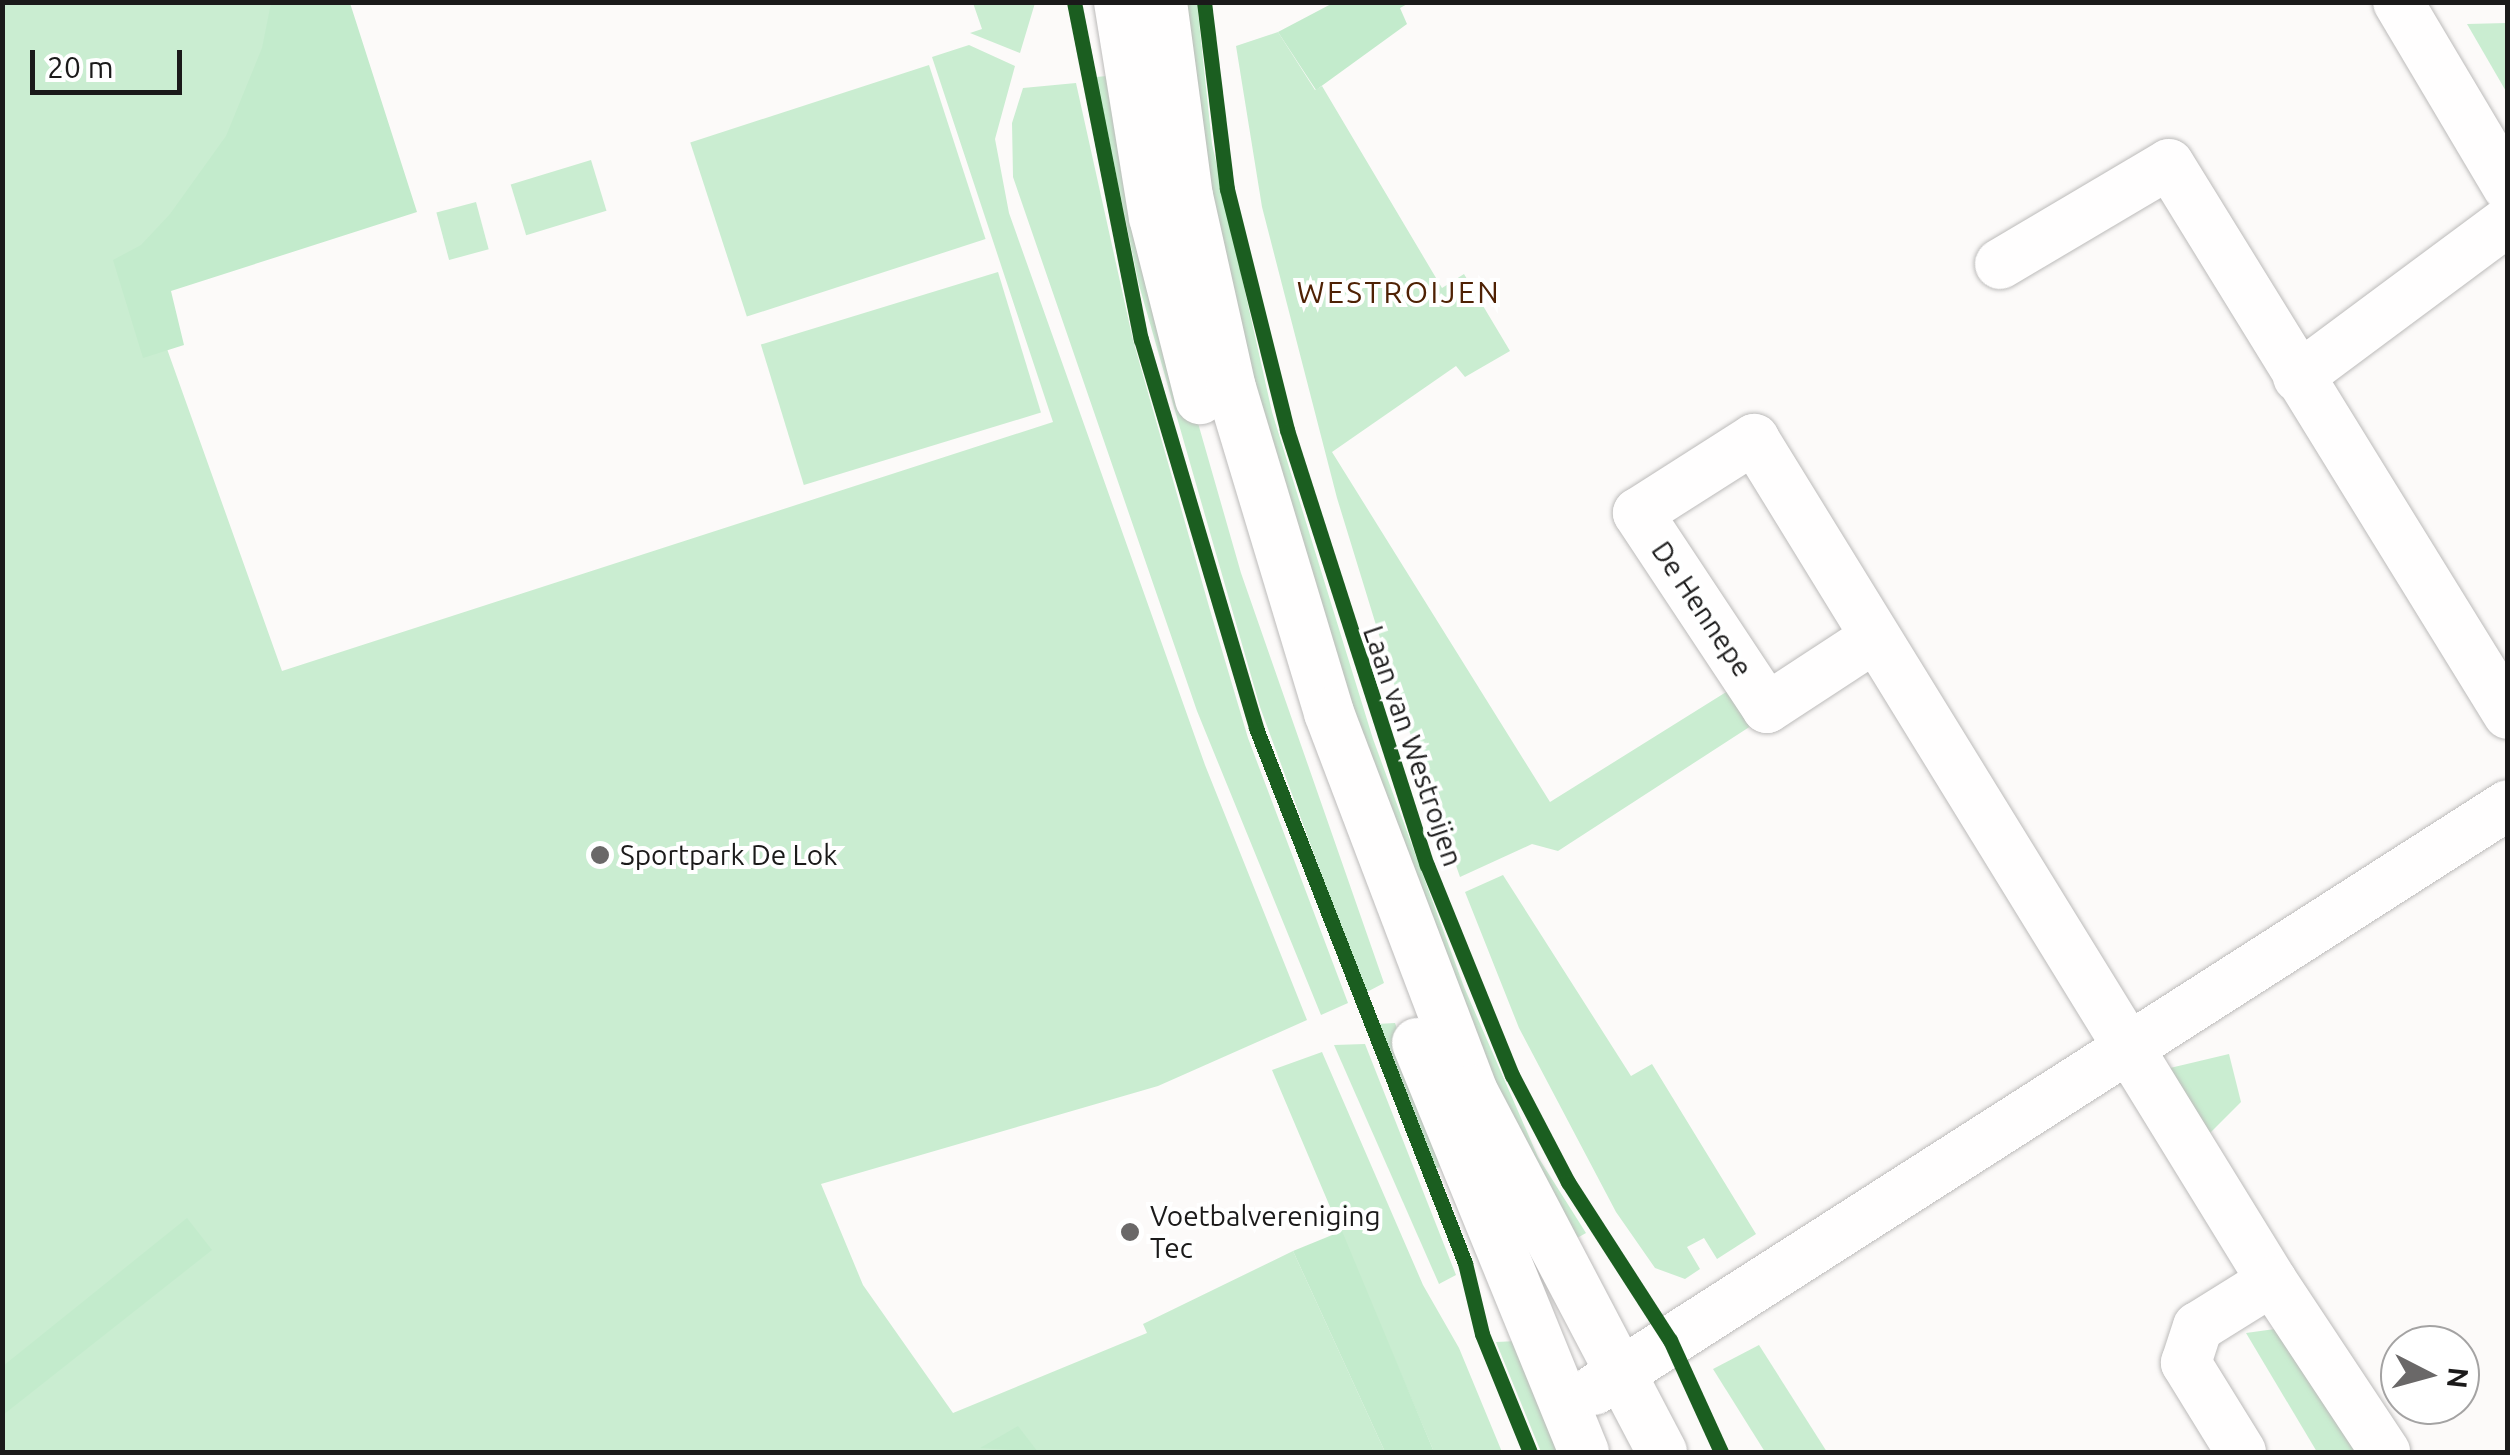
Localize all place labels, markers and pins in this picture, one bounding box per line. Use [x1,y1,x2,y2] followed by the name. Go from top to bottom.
[620,838,837,872] place label: Sportpark De Lok
[589,844,611,866] marker: Sportpark De Lok
[1150,1199,1381,1265] place label: Voetbalvereniging Tec
[1119,1221,1141,1243] marker: Voetbalvereniging Tec

